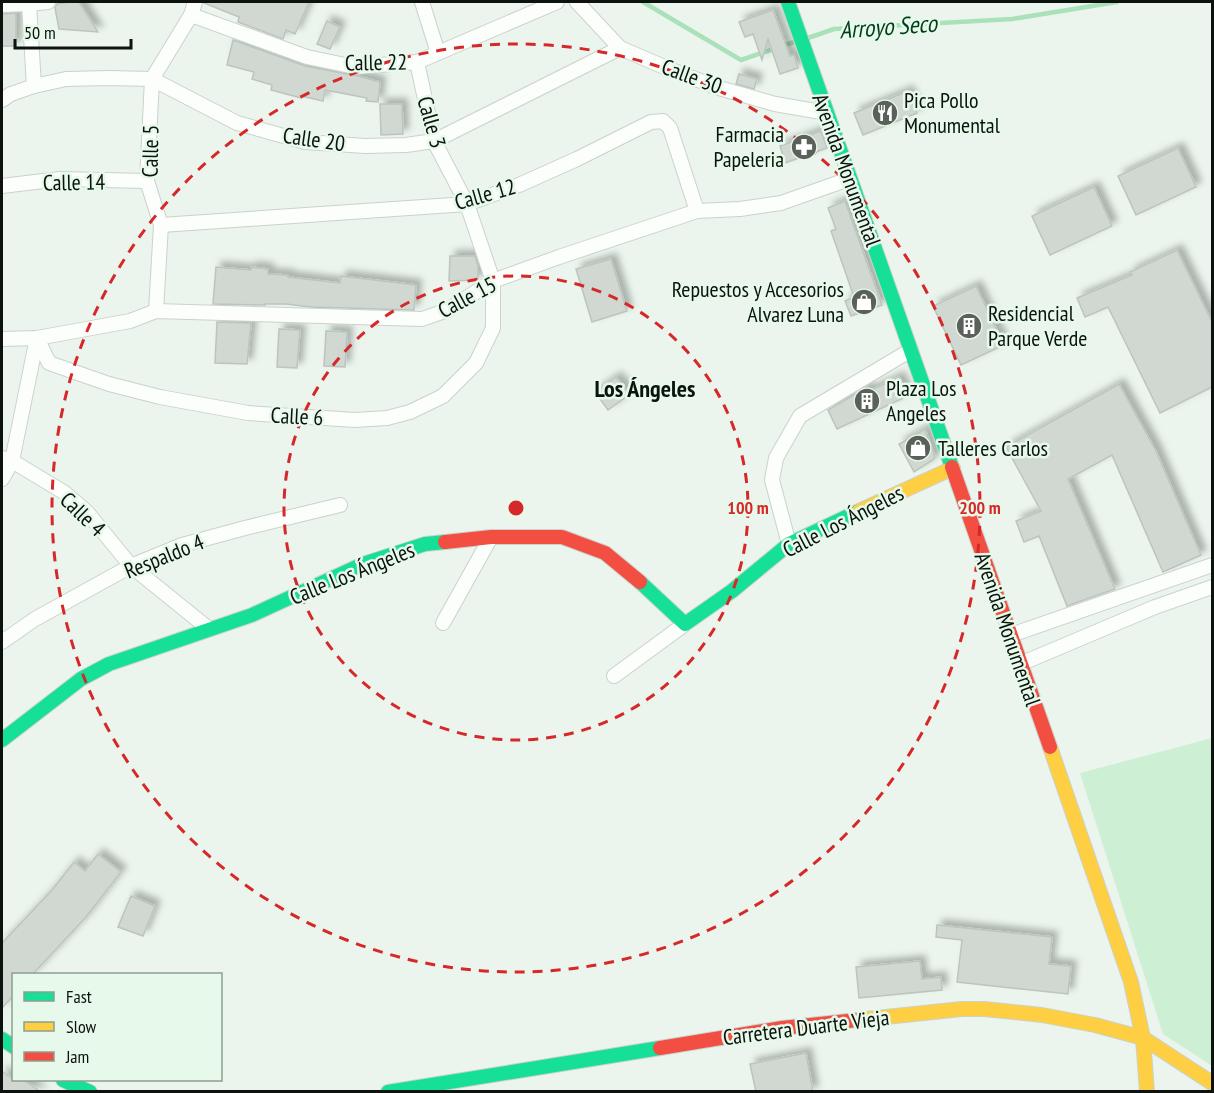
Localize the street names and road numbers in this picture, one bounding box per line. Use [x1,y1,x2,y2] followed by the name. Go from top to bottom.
[345,47,407,77] street label: Calle 22
[658,52,726,100] street label: Calle 30
[806,90,888,251] street label: Avenida Monumental
[411,93,453,151] street label: Calle 3
[281,121,347,157] street label: Calle 20
[136,125,164,177] street label: Calle 5
[43,167,106,197] street label: Calle 14
[451,172,519,216] street label: Calle 12
[433,270,501,324] street label: Calle 15
[270,401,324,431] street label: Calle 6
[778,479,908,563] street label: Calle Los Ángeles
[54,486,112,542] street label: Calle 4
[120,527,208,585] street label: Respaldo 4
[286,535,418,611] street label: Calle Los Ángeles
[969,549,1048,710] street label: Avenida Monumental
[721,1003,891,1051] street label: Carretera Duarte Vieja

